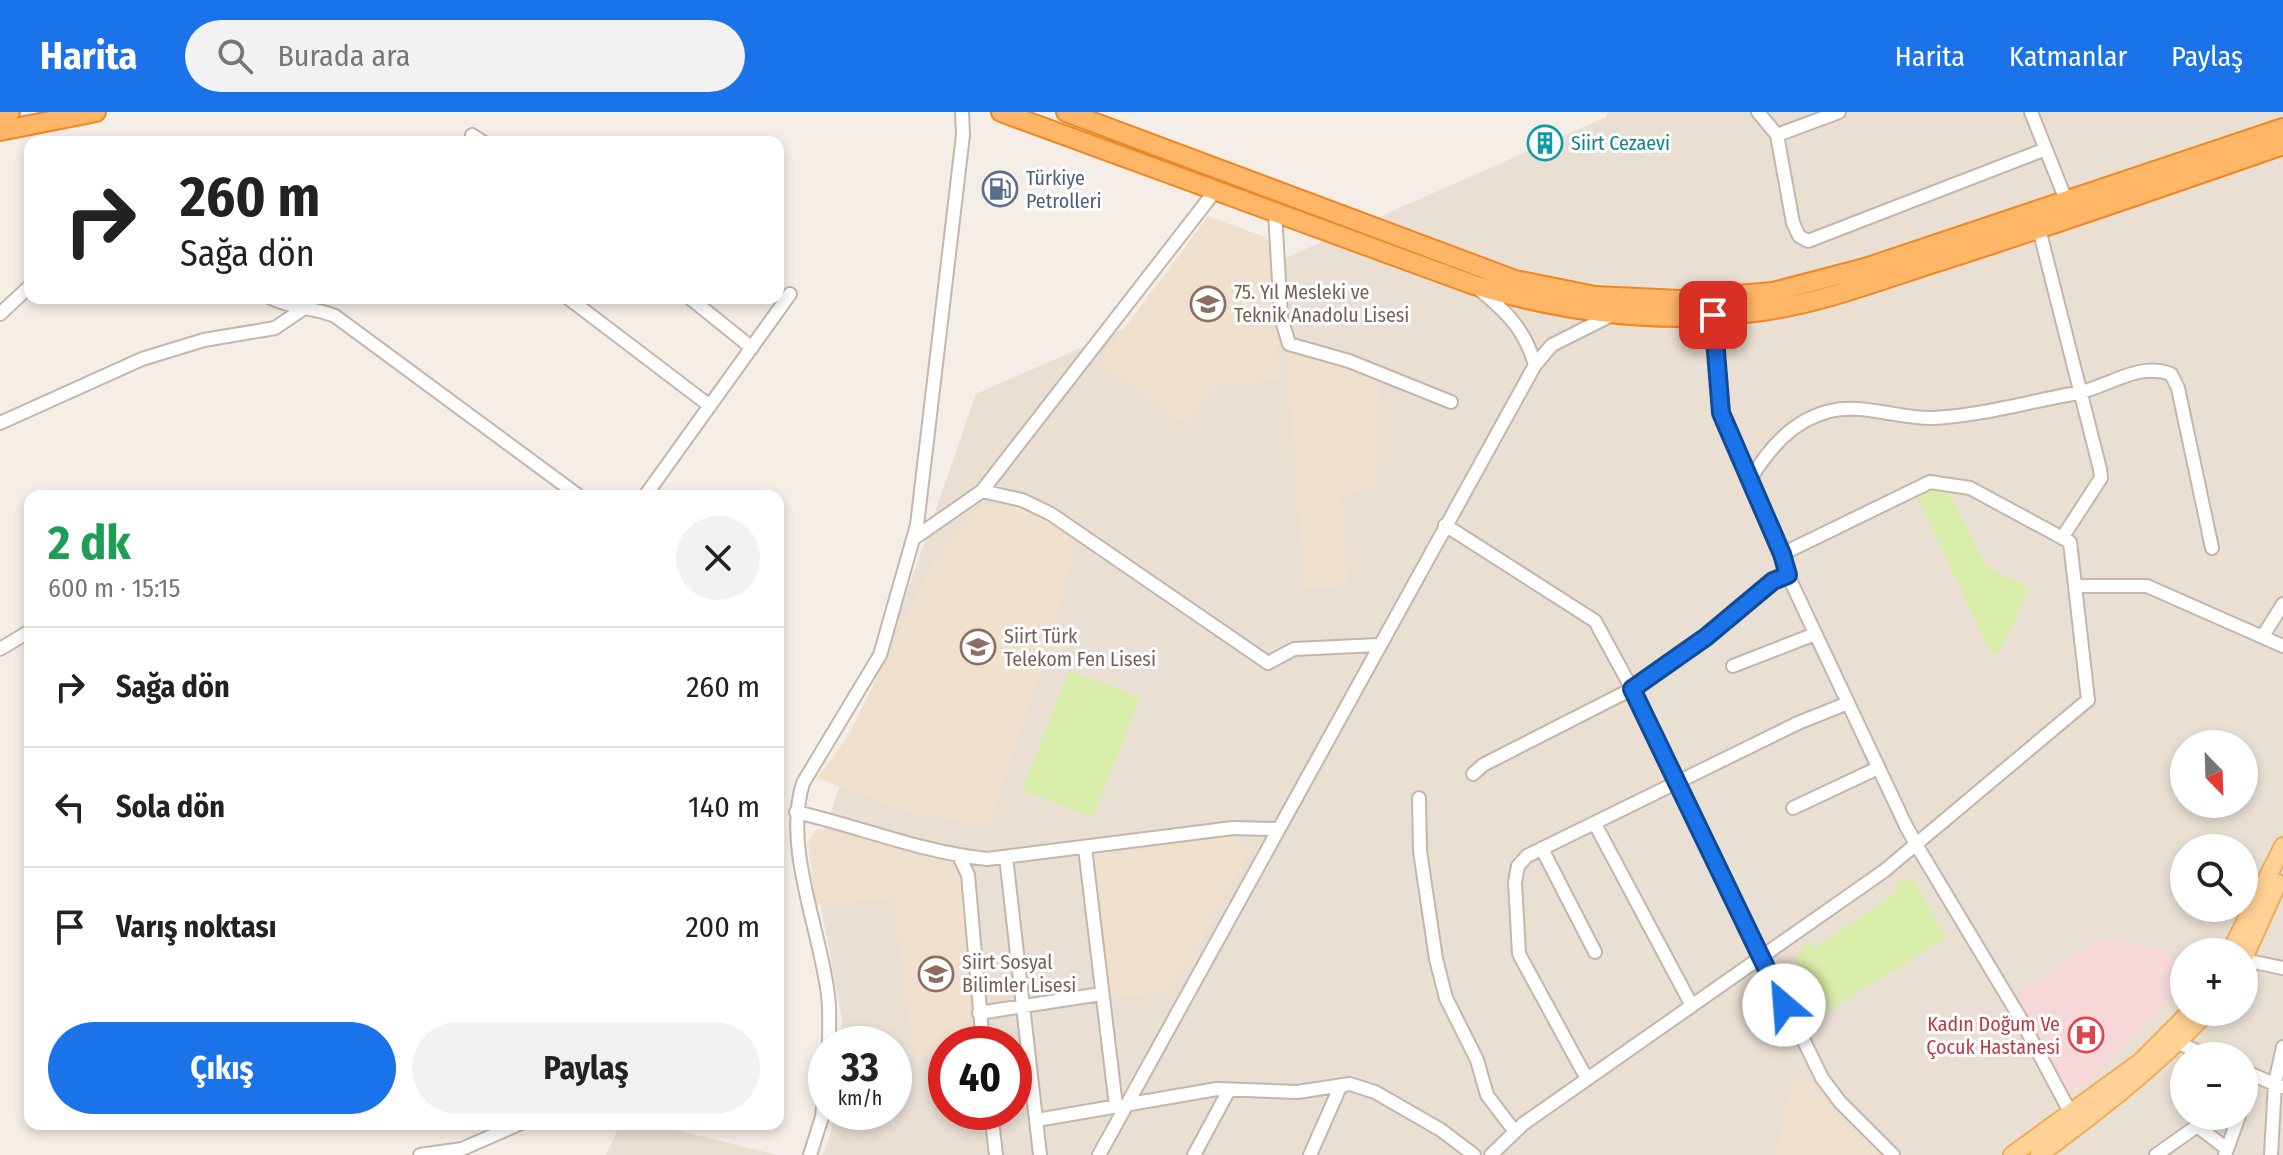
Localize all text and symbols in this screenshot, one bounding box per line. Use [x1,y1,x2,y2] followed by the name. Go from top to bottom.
[185,20,745,92] search box
[40,33,137,79] text: Harita
[213,34,257,78] icon: search
[277,38,411,74] text: Burada ara
[1895,40,1965,73] text: Harita
[2009,40,2127,73] text: Katmanlar
[2171,40,2243,73] text: Paylaş
[1526,124,1564,162] building icon: Siirt Cezaevi
[1571,131,1670,155] place label: Siirt Cezaevi
[180,164,320,231] text: 260 m
[1026,166,1102,213] place label: Türkiye Petrolleri
[48,168,152,272] icon: right
[981,170,1019,208] fuel station icon: Türkiye Petrolleri
[180,232,315,276] text: Sağa dön
[1234,280,1409,327] place label: 75. Yıl Mesleki ve Teknik Anadolu Lisesi
[1679,281,1747,349] pin
[1189,285,1227,323] school or university icon: 75. Yıl Mesleki ve Teknik Anadolu Lisesi
[1691,293,1735,337] icon: arrive
[48,514,131,572] text: 2 dk
[676,516,760,600] button: close
[48,573,180,604] text: 600 m · 15:15
[1004,624,1156,671] place label: Siirt Türk Telekom Fen Lisesi
[959,628,997,666] school or university icon: Siirt Türk Telekom Fen Lisesi
[48,665,92,709] icon: right
[116,669,230,705] text: Sağa dön
[686,669,760,705] text: 260 m
[2170,730,2258,818] north arrow
[2170,730,2258,1130] map controls
[48,785,92,829] icon: left
[116,789,225,825] text: Sola dön
[688,789,760,825] text: 140 m
[2170,834,2258,922] button: search
[48,905,92,949] icon: arrive
[116,909,277,945] text: Varış noktası
[685,909,760,945] text: 200 m
[2170,938,2258,1026] button: +
[962,950,1076,997] place label: Siirt Sosyal Bilimler Lisesi
[917,955,955,993] school or university icon: Siirt Sosyal Bilimler Lisesi
[1742,963,1826,1047] position arrow
[1926,1012,2060,1060] place label: Kadın Doğum Ve Çocuk Hastanesi
[2067,1016,2105,1054] hospital icon: Kadın Doğum Ve Çocuk Hastanesi
[48,1022,396,1114] button: Çıkış
[412,1022,760,1114] button: Paylaş
[928,1026,1032,1130] speed limit sign: 40
[2170,1042,2258,1130] button: −
[841,1044,879,1092] text: 33
[838,1086,882,1110] text: km/h

